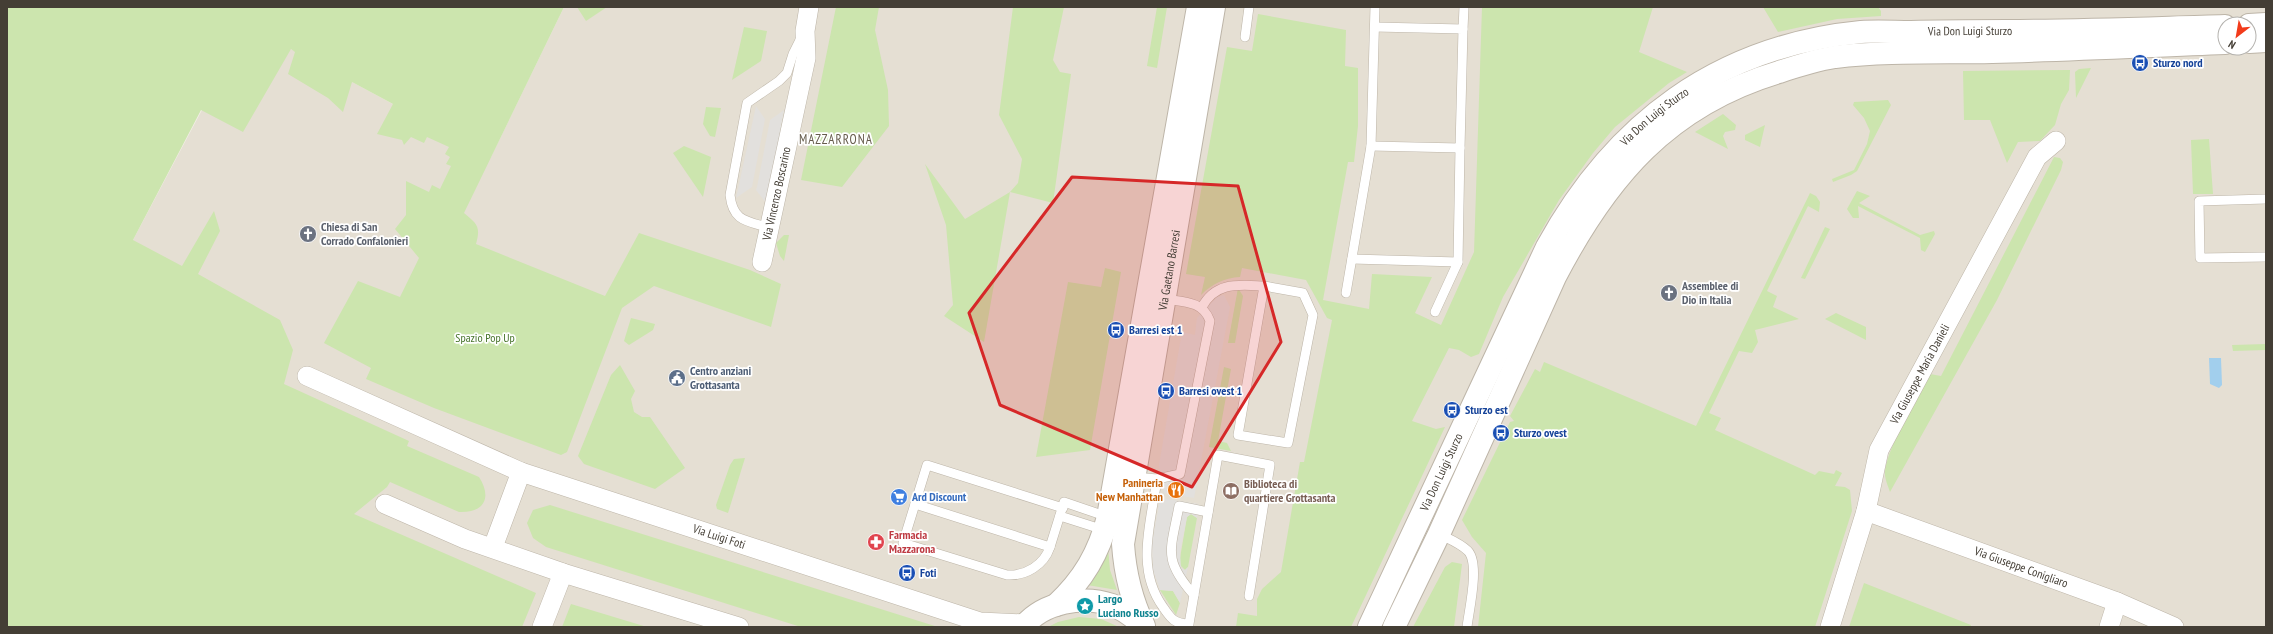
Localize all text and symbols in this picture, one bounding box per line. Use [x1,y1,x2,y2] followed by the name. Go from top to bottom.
[2217,16,2257,56] north arrow
[1927,23,2012,39] street label: Via Don Luigi Sturzo
[2226,37,2238,52] text: N
[2130,53,2150,73] bus stop icon: Sturzo nord
[2153,55,2203,70] place label: Sturzo nord
[1616,84,1691,149] street label: Via Don Luigi Sturzo
[799,131,873,148] district label: MAZZARRONA
[759,145,794,243] street label: Via Vincenzo Boscarino
[321,219,408,248] place label: Chiesa di San Corrado Confalonieri
[298,224,318,244] church icon: Chiesa di San Corrado Confalonieri
[1155,229,1183,312] street label: Via Gaetano Barresi
[1681,278,1739,307] place label: Assemblee di Dio in Italia
[1659,283,1679,303] church icon: Assemblee di Dio in Italia
[1106,320,1126,340] bus stop icon: Barresi est 1
[1886,321,1953,427] street label: Via Giuseppe Maria Danieli
[1129,322,1183,337] place label: Barresi est 1
[455,330,515,345] park label: Spazio Pop Up
[690,363,751,392] place label: Centro anziani Grottasanta
[667,368,687,388] public building icon: Centro anziani Grottasanta
[1156,381,1176,401] bus stop icon: Barresi ovest 1
[1179,383,1243,398] place label: Barresi ovest 1
[1442,400,1462,420] bus stop icon: Sturzo est
[1465,402,1508,417] place label: Sturzo est
[1491,423,1511,443] bus stop icon: Sturzo ovest
[1514,425,1567,440] place label: Sturzo ovest
[1416,431,1466,514] street label: Via Don Luigi Sturzo
[1096,475,1163,504] place label: Panineria New Manhattan
[1244,476,1336,505] place label: Biblioteca di quartiere Grottasanta
[1166,480,1186,500] restaurant icon: Panineria New Manhattan
[1221,481,1241,501] library icon: Biblioteca di quartiere Grottasanta
[889,487,909,507] supermarket icon: Ard Discount
[911,489,967,504] place label: Ard Discount
[690,520,748,552] street label: Via Luigi Foti
[889,527,935,556] place label: Farmacia Mazzarona
[866,532,886,552] pharmacy icon: Farmacia Mazzarona
[1972,543,2070,591] street label: Via Giuseppe Conigliaro
[897,563,917,583] bus stop icon: Foti
[920,565,937,580] place label: Foti
[1098,591,1159,620] place label: Largo Luciano Russo
[1075,596,1095,616] place icon: Largo Luciano Russo

